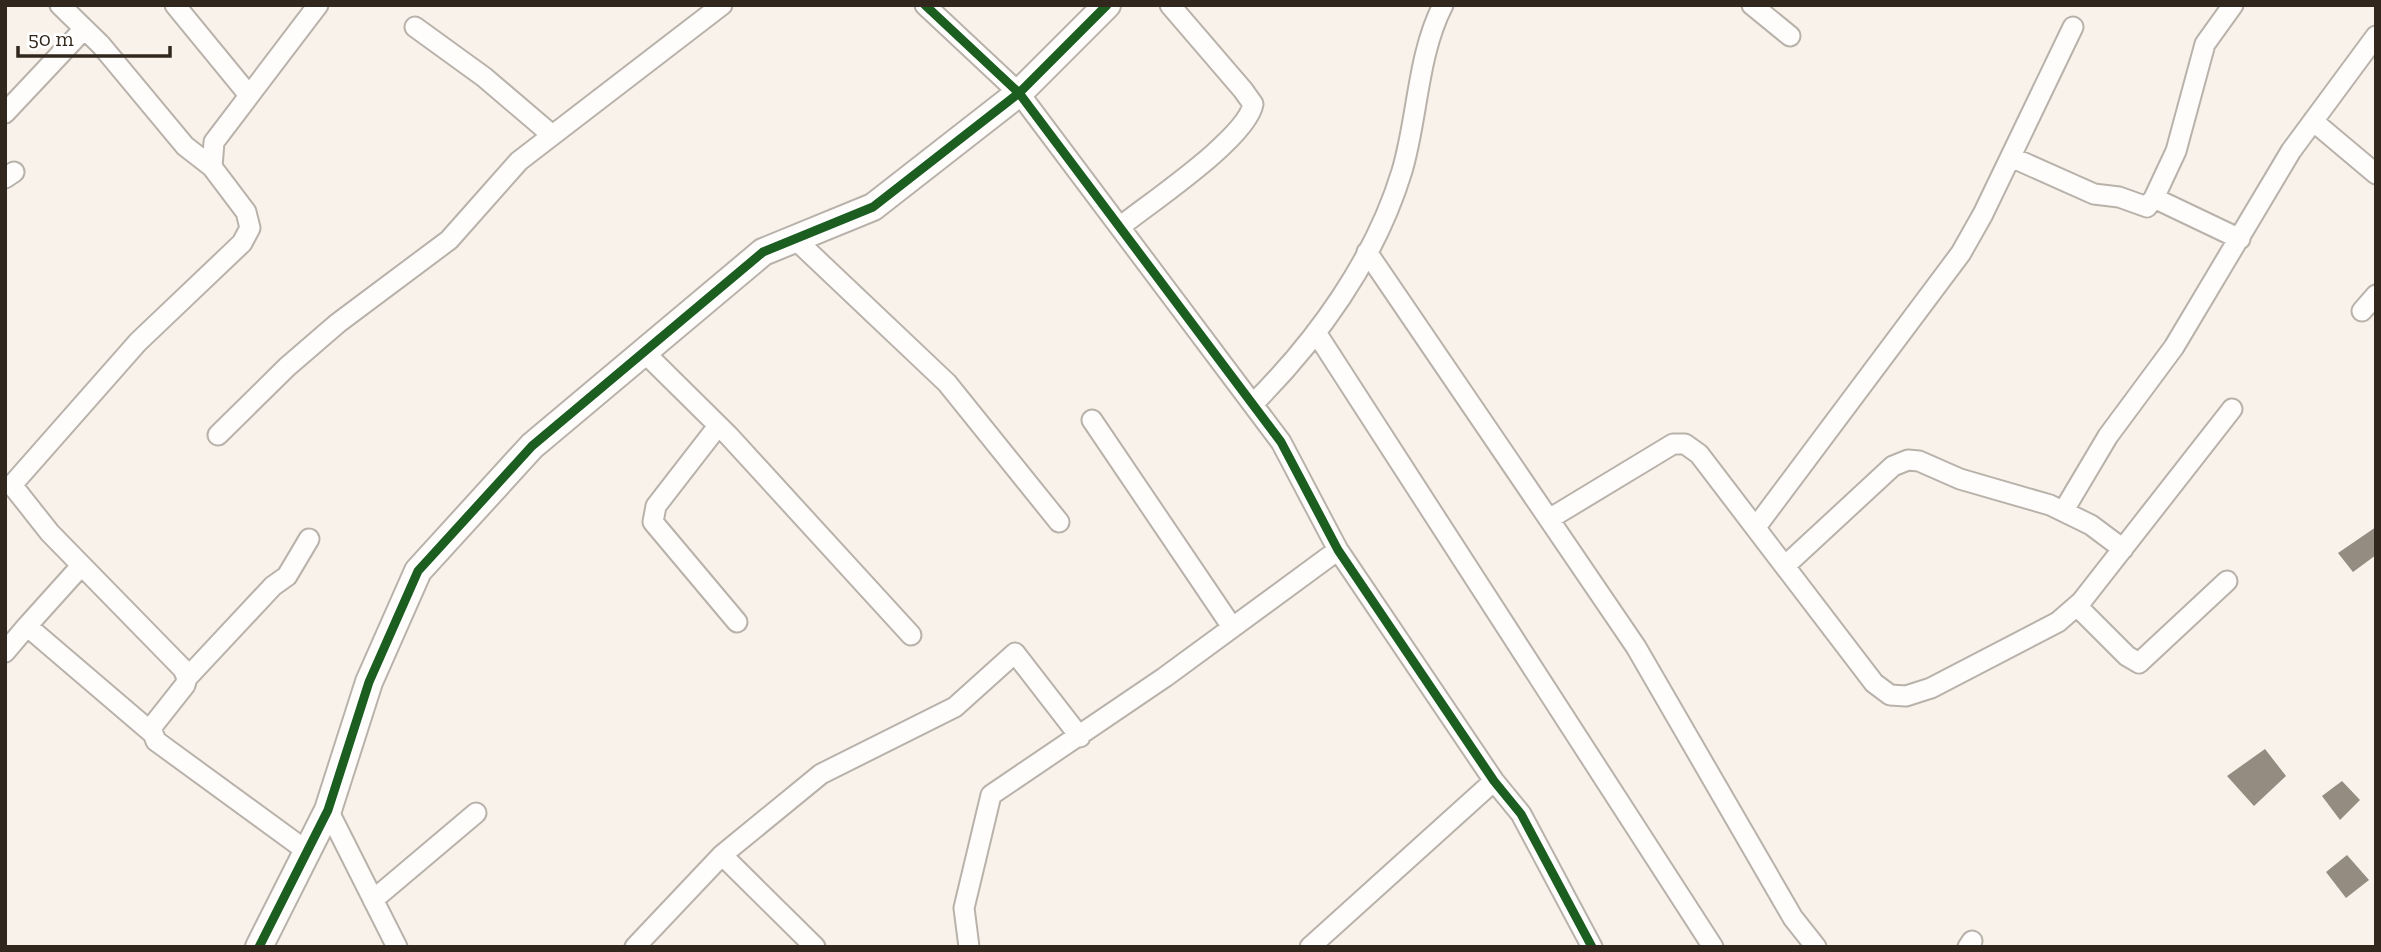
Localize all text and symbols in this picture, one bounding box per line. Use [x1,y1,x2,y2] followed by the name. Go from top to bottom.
[18,14,170,58] scale bar
[28,26,74,51] text: 50 m

